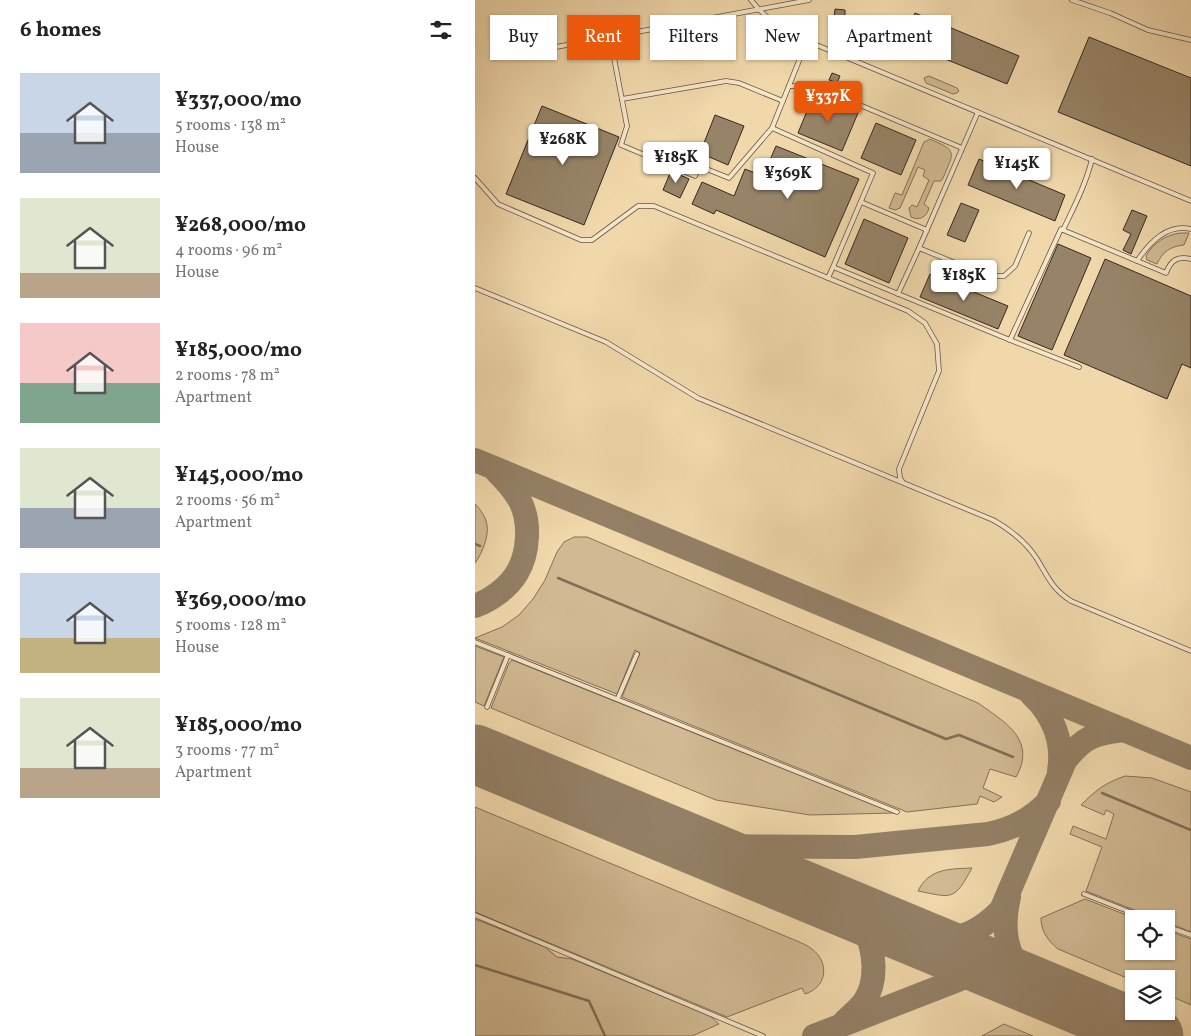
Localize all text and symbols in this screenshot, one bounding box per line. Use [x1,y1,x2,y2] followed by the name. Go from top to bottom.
[490,15,557,60] chip: Buy
[567,15,640,60] chip: Rent
[650,15,736,60] chip: Filters
[746,15,818,60] chip: New
[828,15,951,60] chip: Apartment
[20,16,101,45] text: 6 homes
[427,16,455,44] icon: filters
[793,80,863,123] pin: ¥337K
[175,86,302,115] text: ¥337,000/mo
[805,86,851,108] text: ¥337K
[60,93,120,153] icon: home
[175,115,286,137] text: 5 rooms · 138 m²
[528,124,598,166] pin: ¥268K
[539,129,587,151] text: ¥268K
[175,137,219,159] text: House
[641,142,711,184] pin: ¥185K
[654,147,698,169] text: ¥185K
[982,148,1052,190] pin: ¥145K
[994,153,1040,175] text: ¥145K
[753,158,823,200] pin: ¥369K
[764,163,812,185] text: ¥369K
[175,211,306,240] text: ¥268,000/mo
[60,218,120,278] icon: home
[175,240,282,262] text: 4 rooms · 96 m²
[929,260,999,302] pin: ¥185K
[175,262,219,284] text: House
[942,265,986,287] text: ¥185K
[175,336,302,365] text: ¥185,000/mo
[60,343,120,403] icon: home
[175,365,280,387] text: 2 rooms · 78 m²
[175,387,252,409] text: Apartment
[175,461,303,490] text: ¥145,000/mo
[60,468,120,528] icon: home
[175,490,280,512] text: 2 rooms · 56 m²
[175,512,252,534] text: Apartment
[175,586,306,615] text: ¥369,000/mo
[60,593,120,653] icon: home
[175,615,286,637] text: 5 rooms · 128 m²
[175,637,219,659] text: House
[175,711,302,740] text: ¥185,000/mo
[60,718,120,778] icon: home
[175,740,279,762] text: 3 rooms · 77 m²
[175,762,252,784] text: Apartment
[1125,910,1175,1020] map controls
[1125,910,1175,960] button: locate
[1125,970,1175,1020] button: layers

